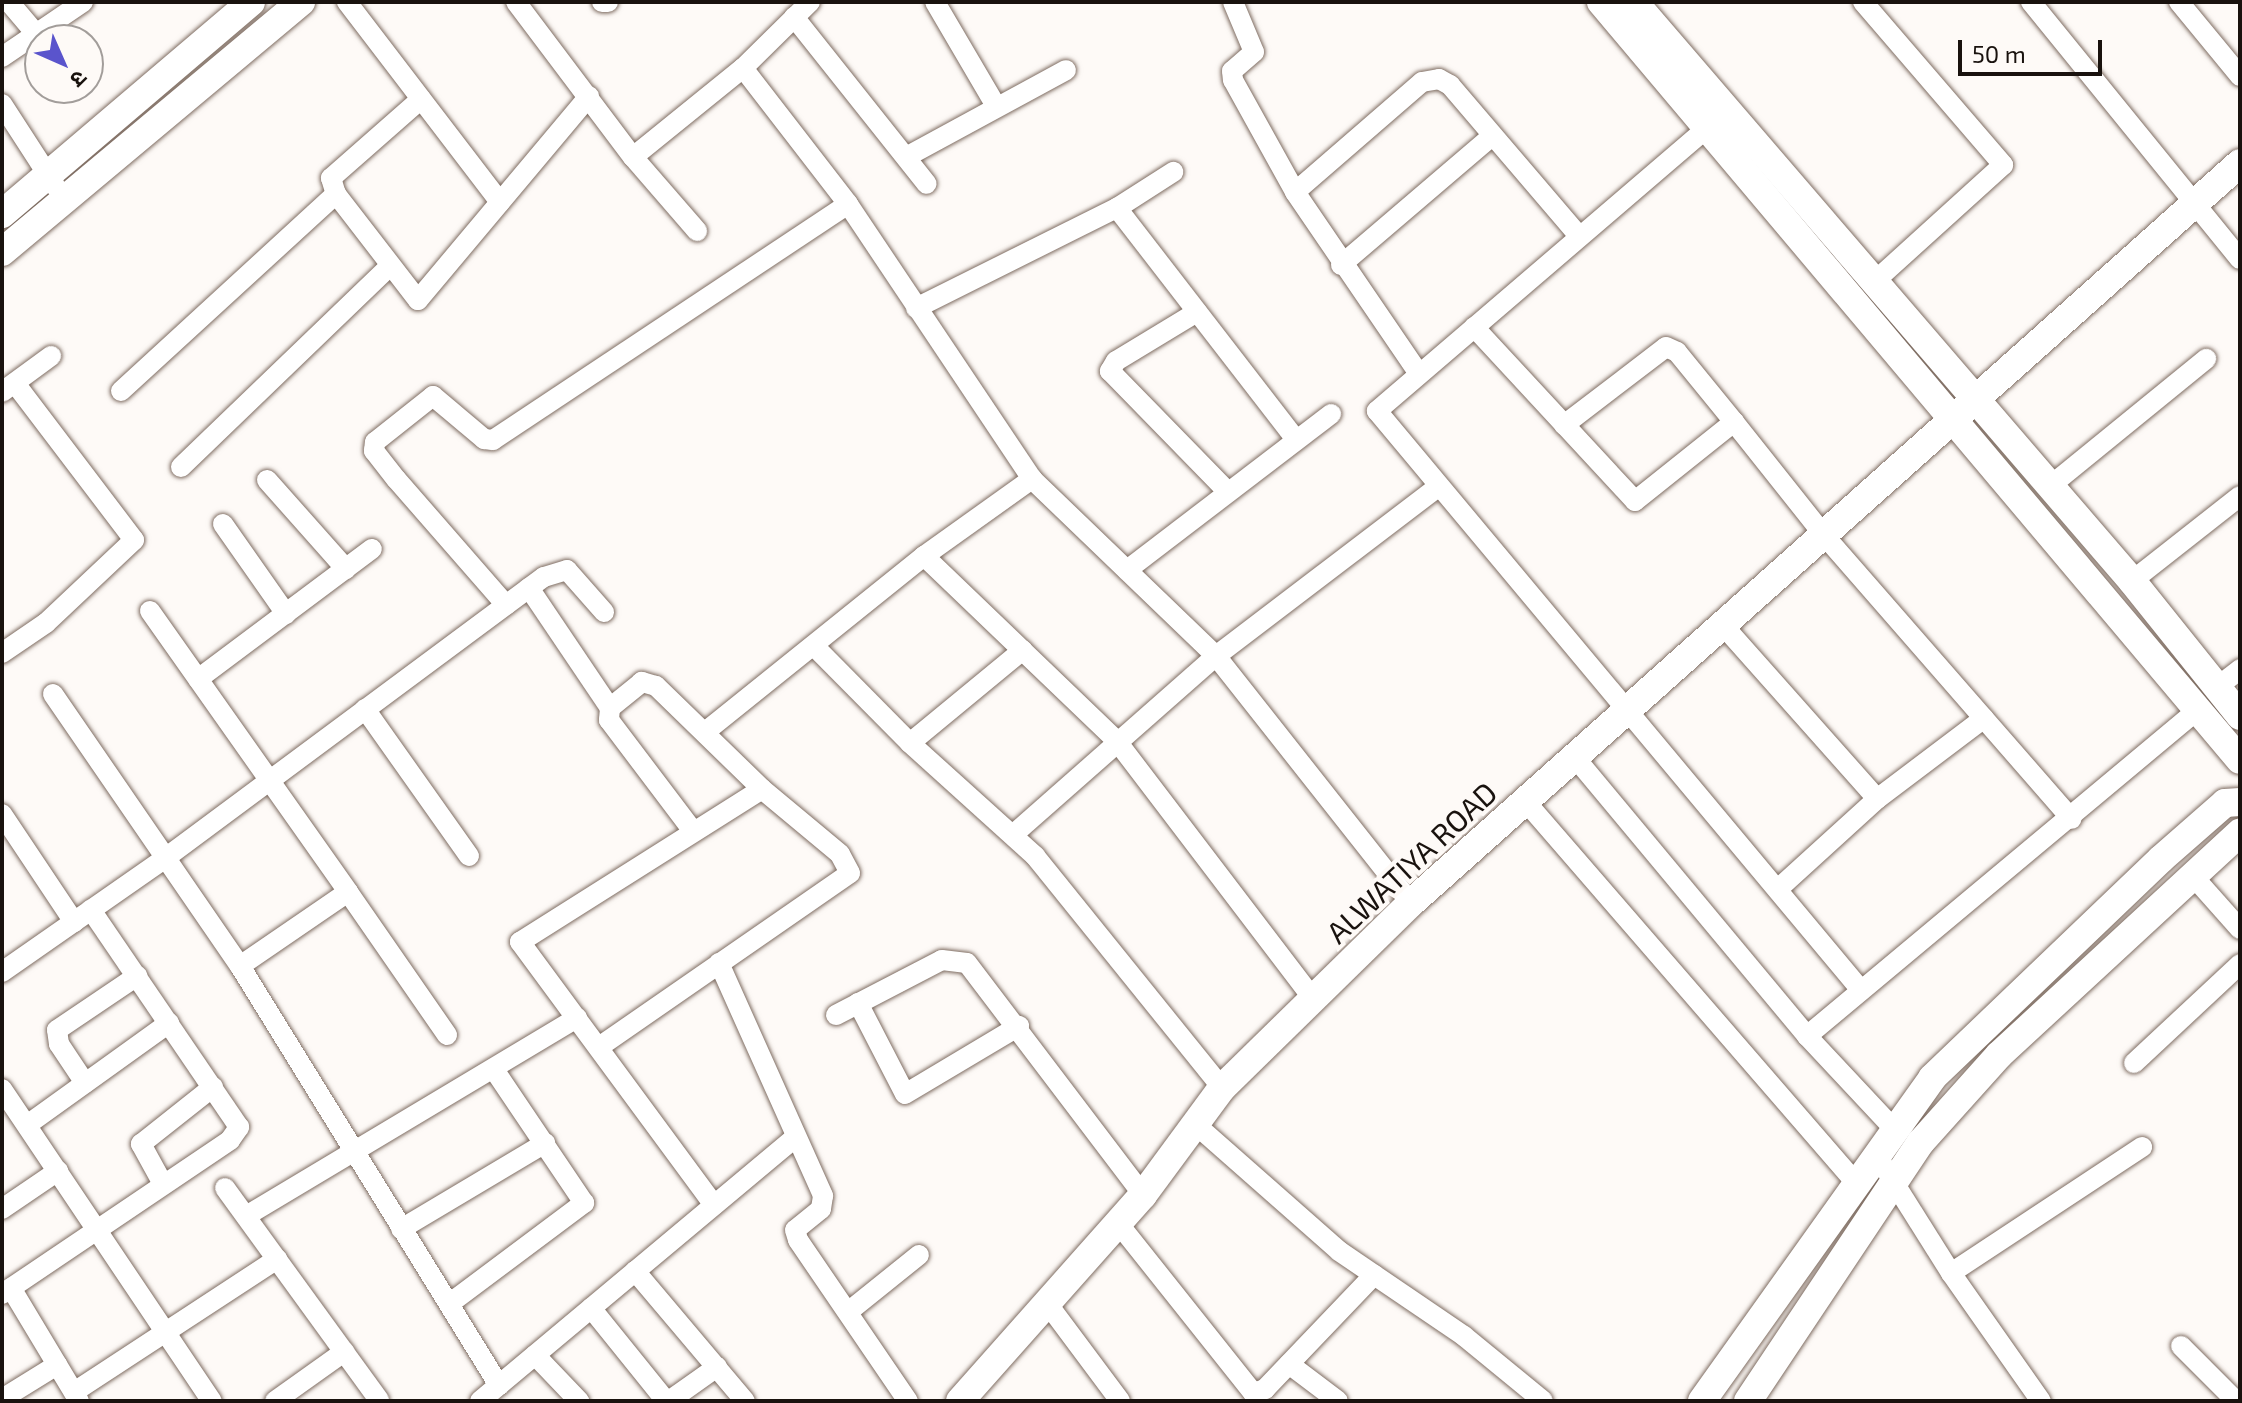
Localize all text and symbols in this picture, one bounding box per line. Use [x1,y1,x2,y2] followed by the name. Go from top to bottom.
[24,24,104,104] north arrow
[1962,24,2106,74] scale bar
[1972,39,2026,68] text: 50 m
[66,66,93,93] text: उ
[1318,774,1504,950] street label: ALWATIYA ROAD

